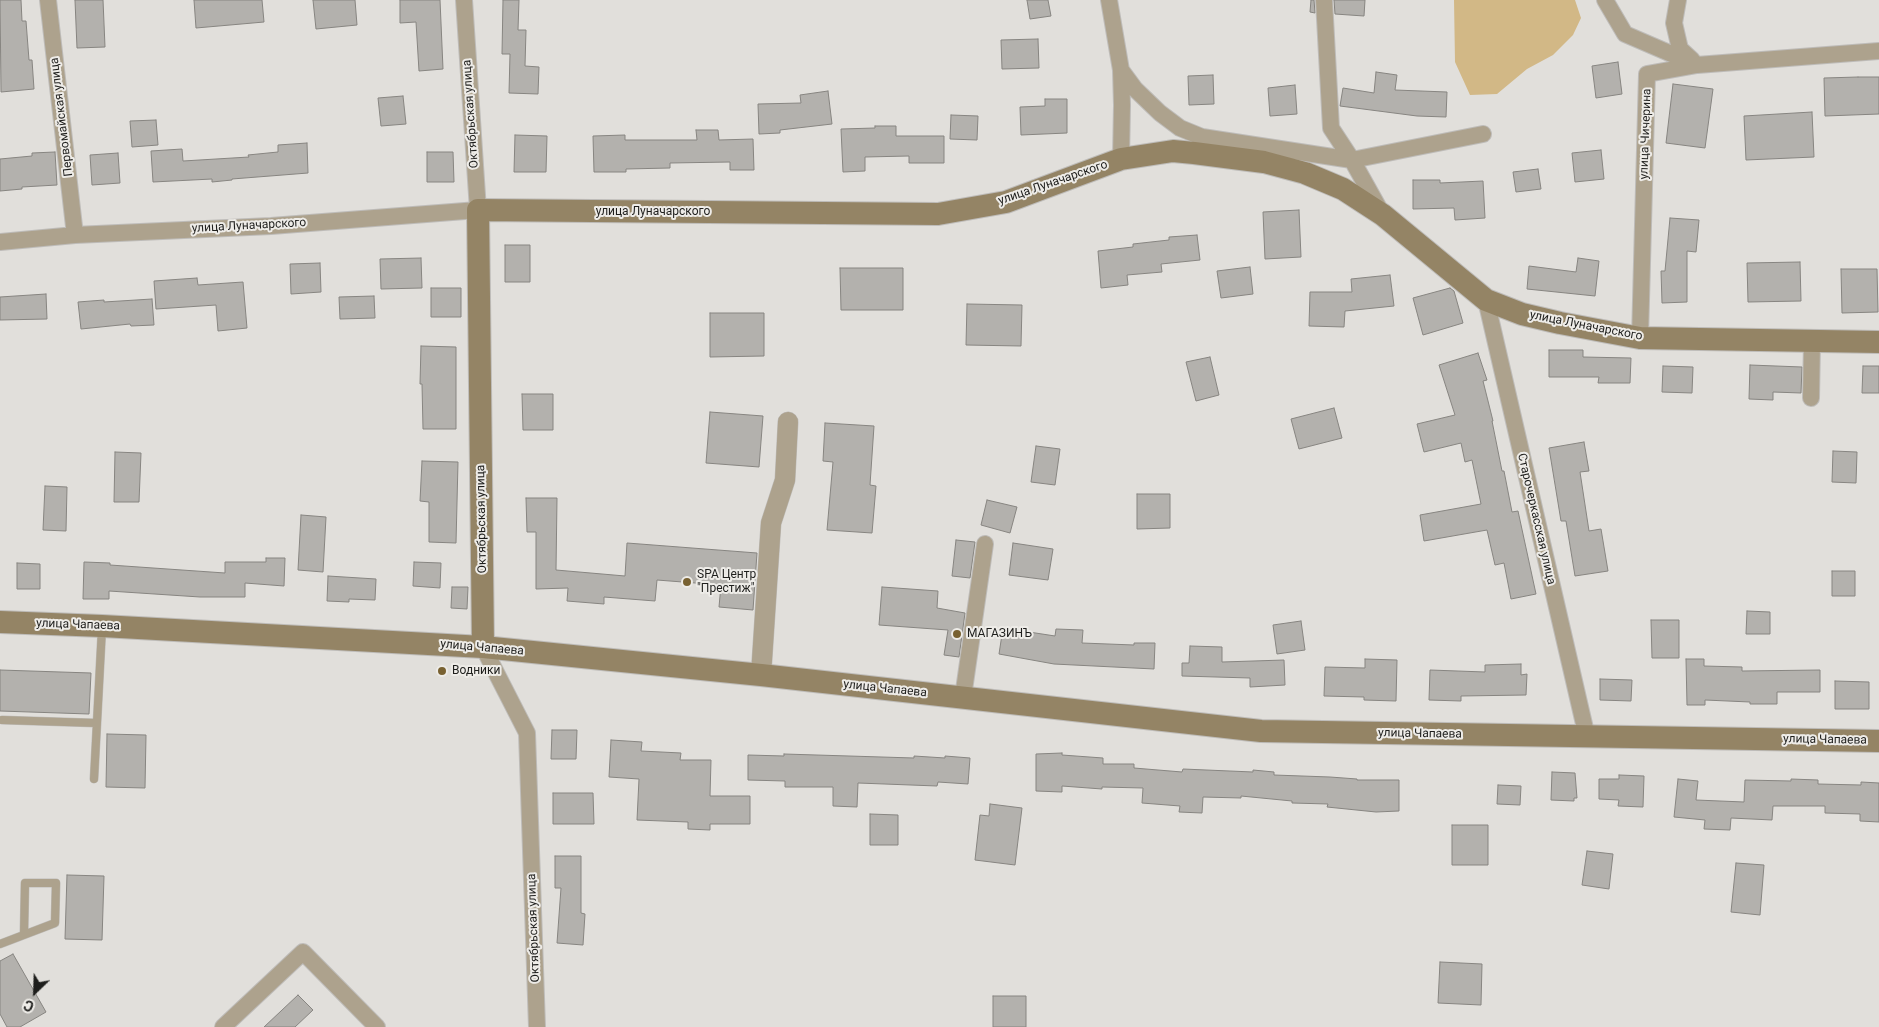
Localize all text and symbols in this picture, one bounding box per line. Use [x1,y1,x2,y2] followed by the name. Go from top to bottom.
[48,57,76,177] street label: Первомайская улица
[460,59,482,169] street label: Октябрьская улица
[1637,88,1655,180] street label: улица Чичерина
[996,158,1110,208] street label: улица Луначарского
[596,205,710,219] street label: улица Луначарского
[191,216,307,236] street label: улица Луначарского
[1528,308,1644,344] street label: улица Луначарского
[1514,452,1558,586] street label: Старочеркасская улица
[474,465,490,573] street label: Октябрьская улица
[697,568,756,596] place label: SPA Центр "Престиж"
[681,576,693,588] marker: SPA Центр "Престиж"
[36,616,120,634] street label: улица Чапаева
[967,627,1032,641] place label: МАГАЗИНЪ
[951,628,963,640] marker: МАГАЗИНЪ
[440,637,524,659] street label: улица Чапаева
[452,664,500,678] place label: Водники
[436,665,448,677] marker: Водники
[843,677,927,701] street label: улица Чапаева
[1378,726,1462,742] street label: улица Чапаева
[1783,732,1867,748] street label: улица Чапаева
[525,873,543,983] street label: Октябрьская улица
[10,967,60,1017] north arrow
[21,997,36,1015] text: С

